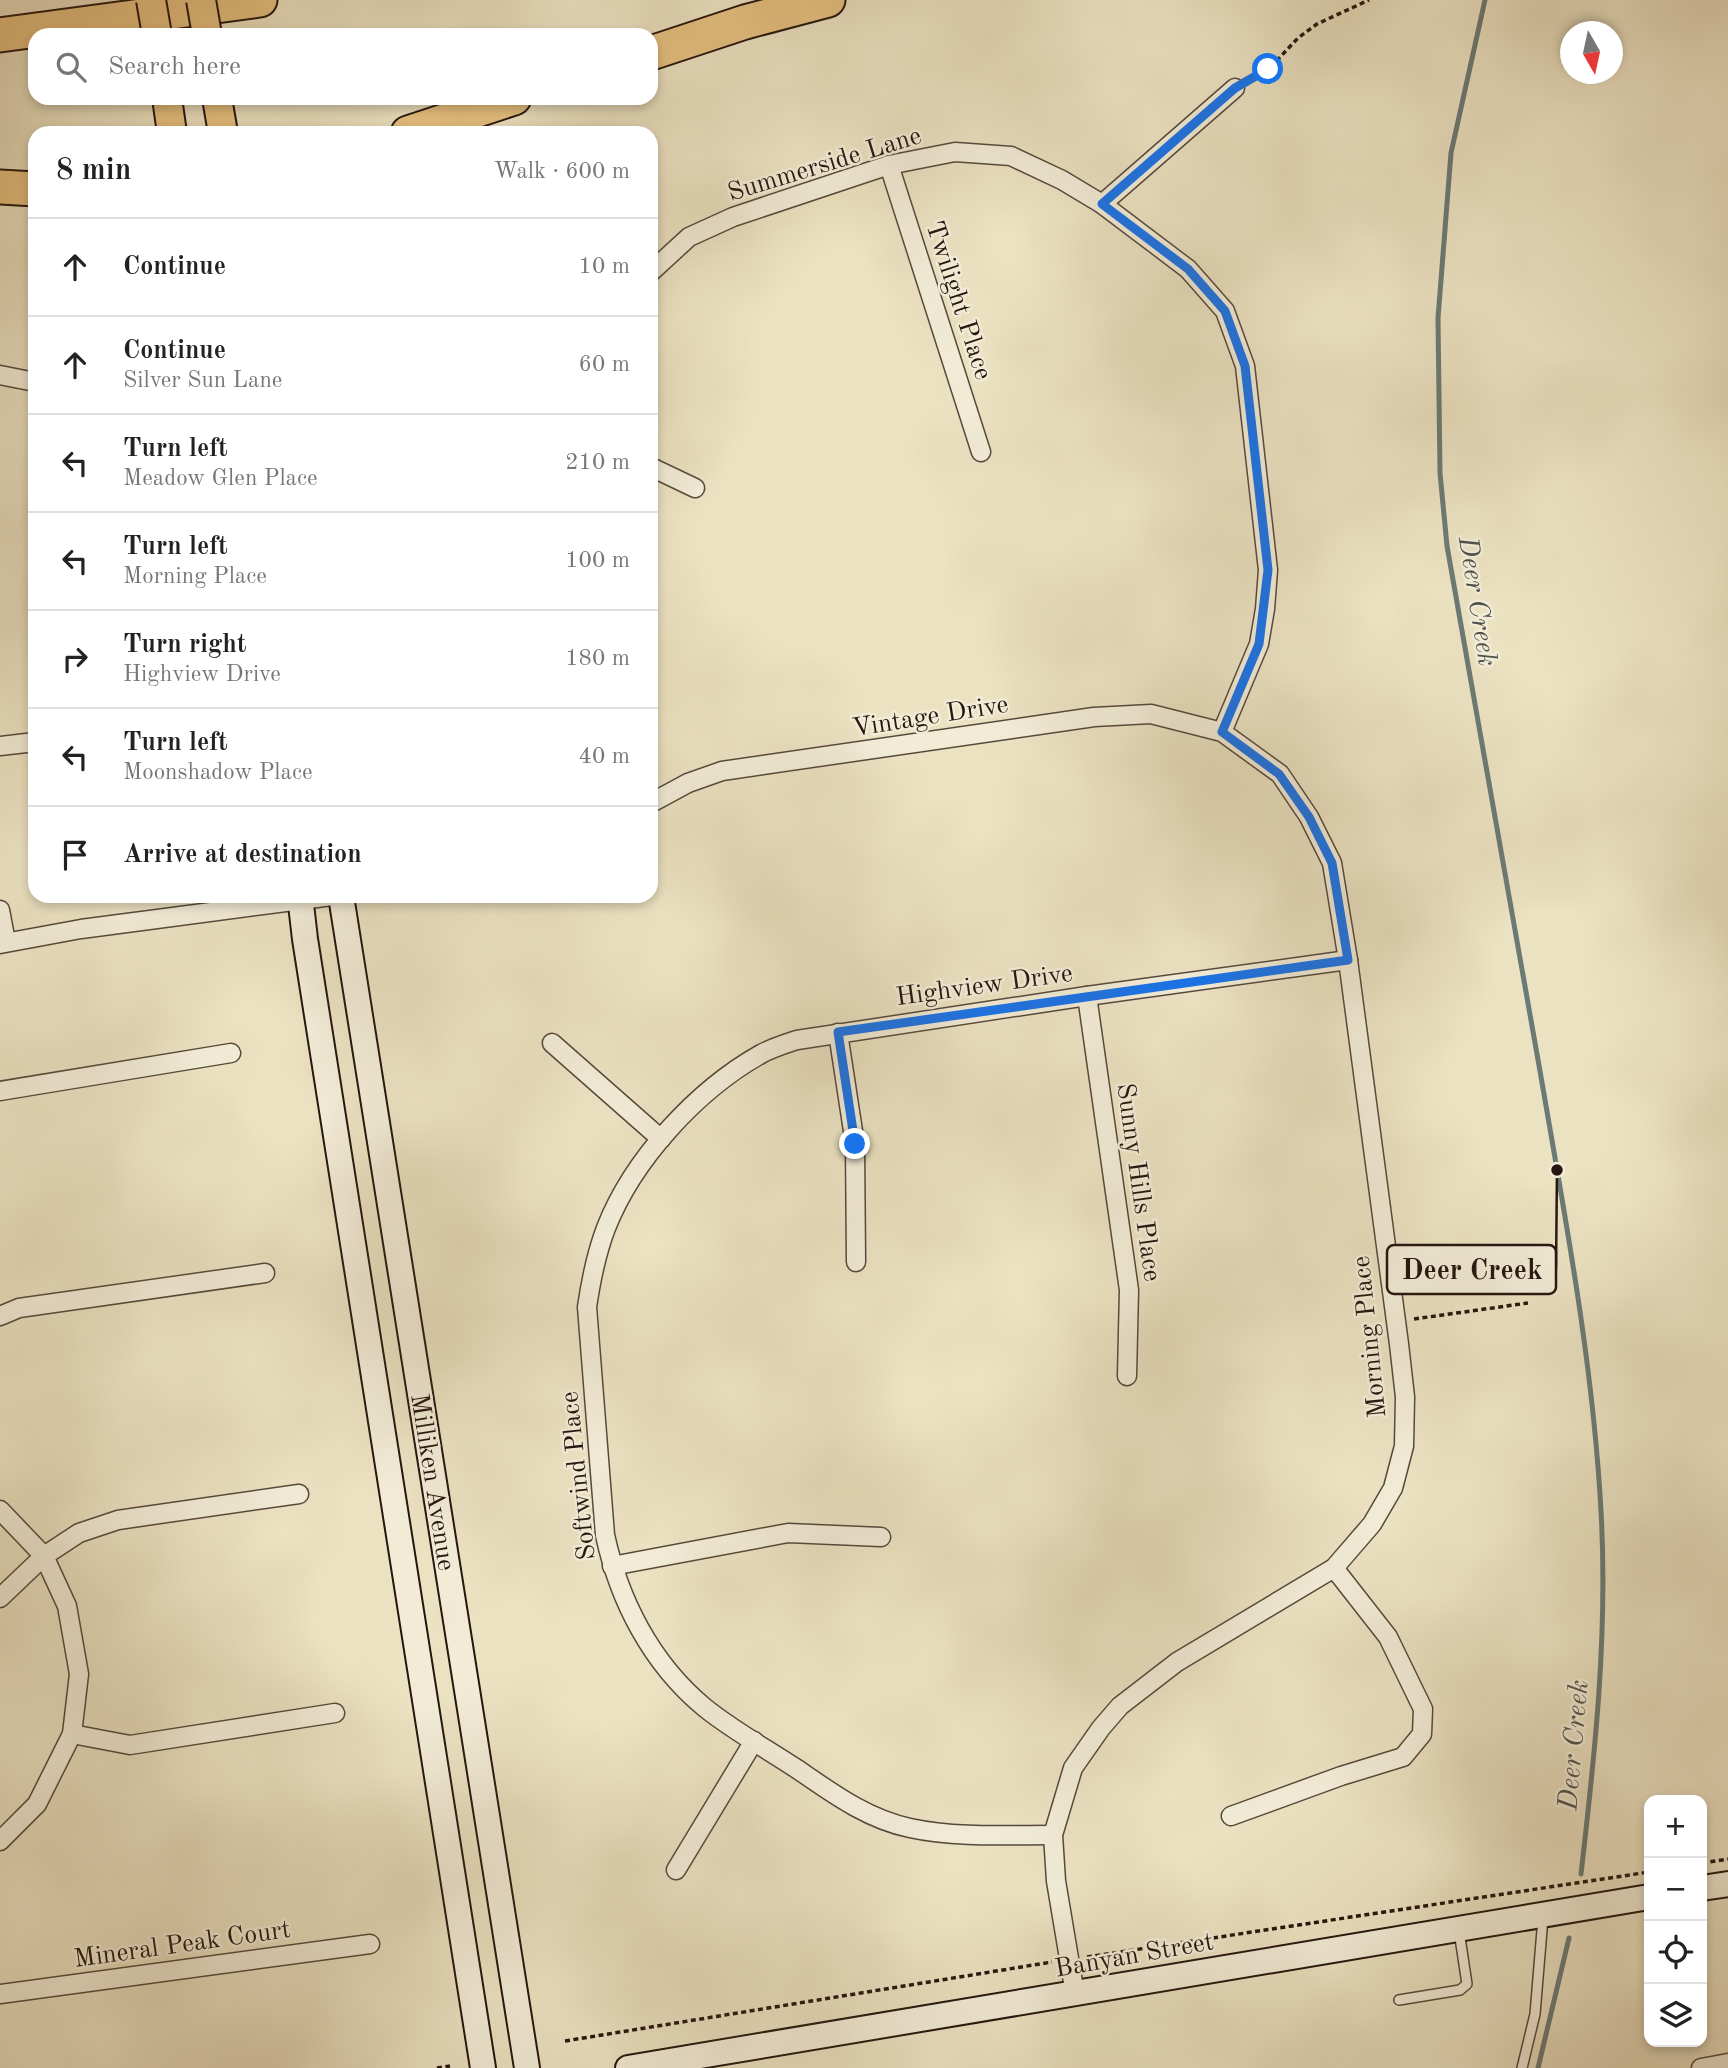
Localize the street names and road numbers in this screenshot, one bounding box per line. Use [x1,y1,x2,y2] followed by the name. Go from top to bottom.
[725,123,925,207] street label: Summerside Lane
[920,218,996,383] street label: Twilight Place
[850,692,1010,742] street label: Vintage Drive
[894,961,1074,1011] street label: Highview Drive
[1111,1081,1165,1283] street label: Sunny Hills Place
[1349,1255,1391,1419] street label: Morning Place
[557,1390,601,1561] street label: Softwind Place
[405,1392,459,1573] street label: Milliken Avenue
[72,1917,292,1973] street label: Mineral Peak Court
[1053,1929,1216,1983] street label: Banyan Street

